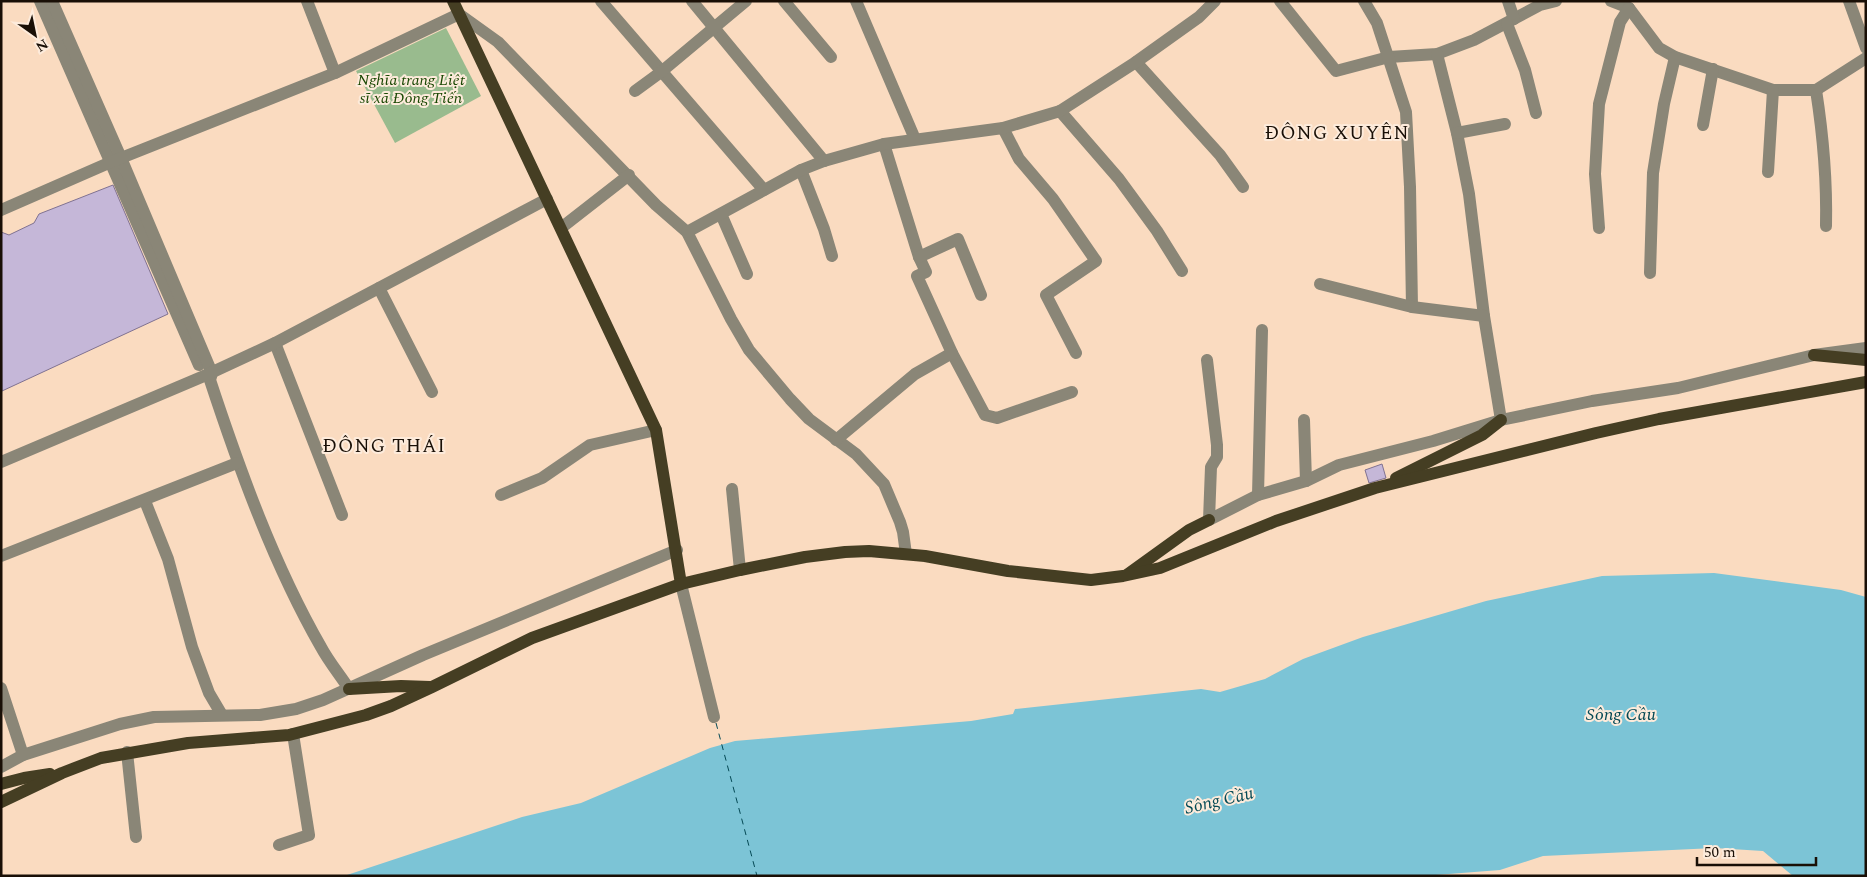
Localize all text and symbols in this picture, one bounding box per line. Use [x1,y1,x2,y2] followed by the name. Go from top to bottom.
[10,10,60,60] north arrow
[31,34,52,57] text: N
[357,68,466,110] park label: Nghĩa trang Liệt sĩ xã Đông Tiến
[1264,119,1410,148] district label: ĐÔNG XUYÊN
[322,432,446,461] district label: ĐÔNG THÁI
[1586,701,1656,728] water label: Sông Cầu
[1182,779,1257,821] water label: Sông Cầu
[1697,834,1816,866] scale bar
[1704,841,1736,864] text: 50 m

